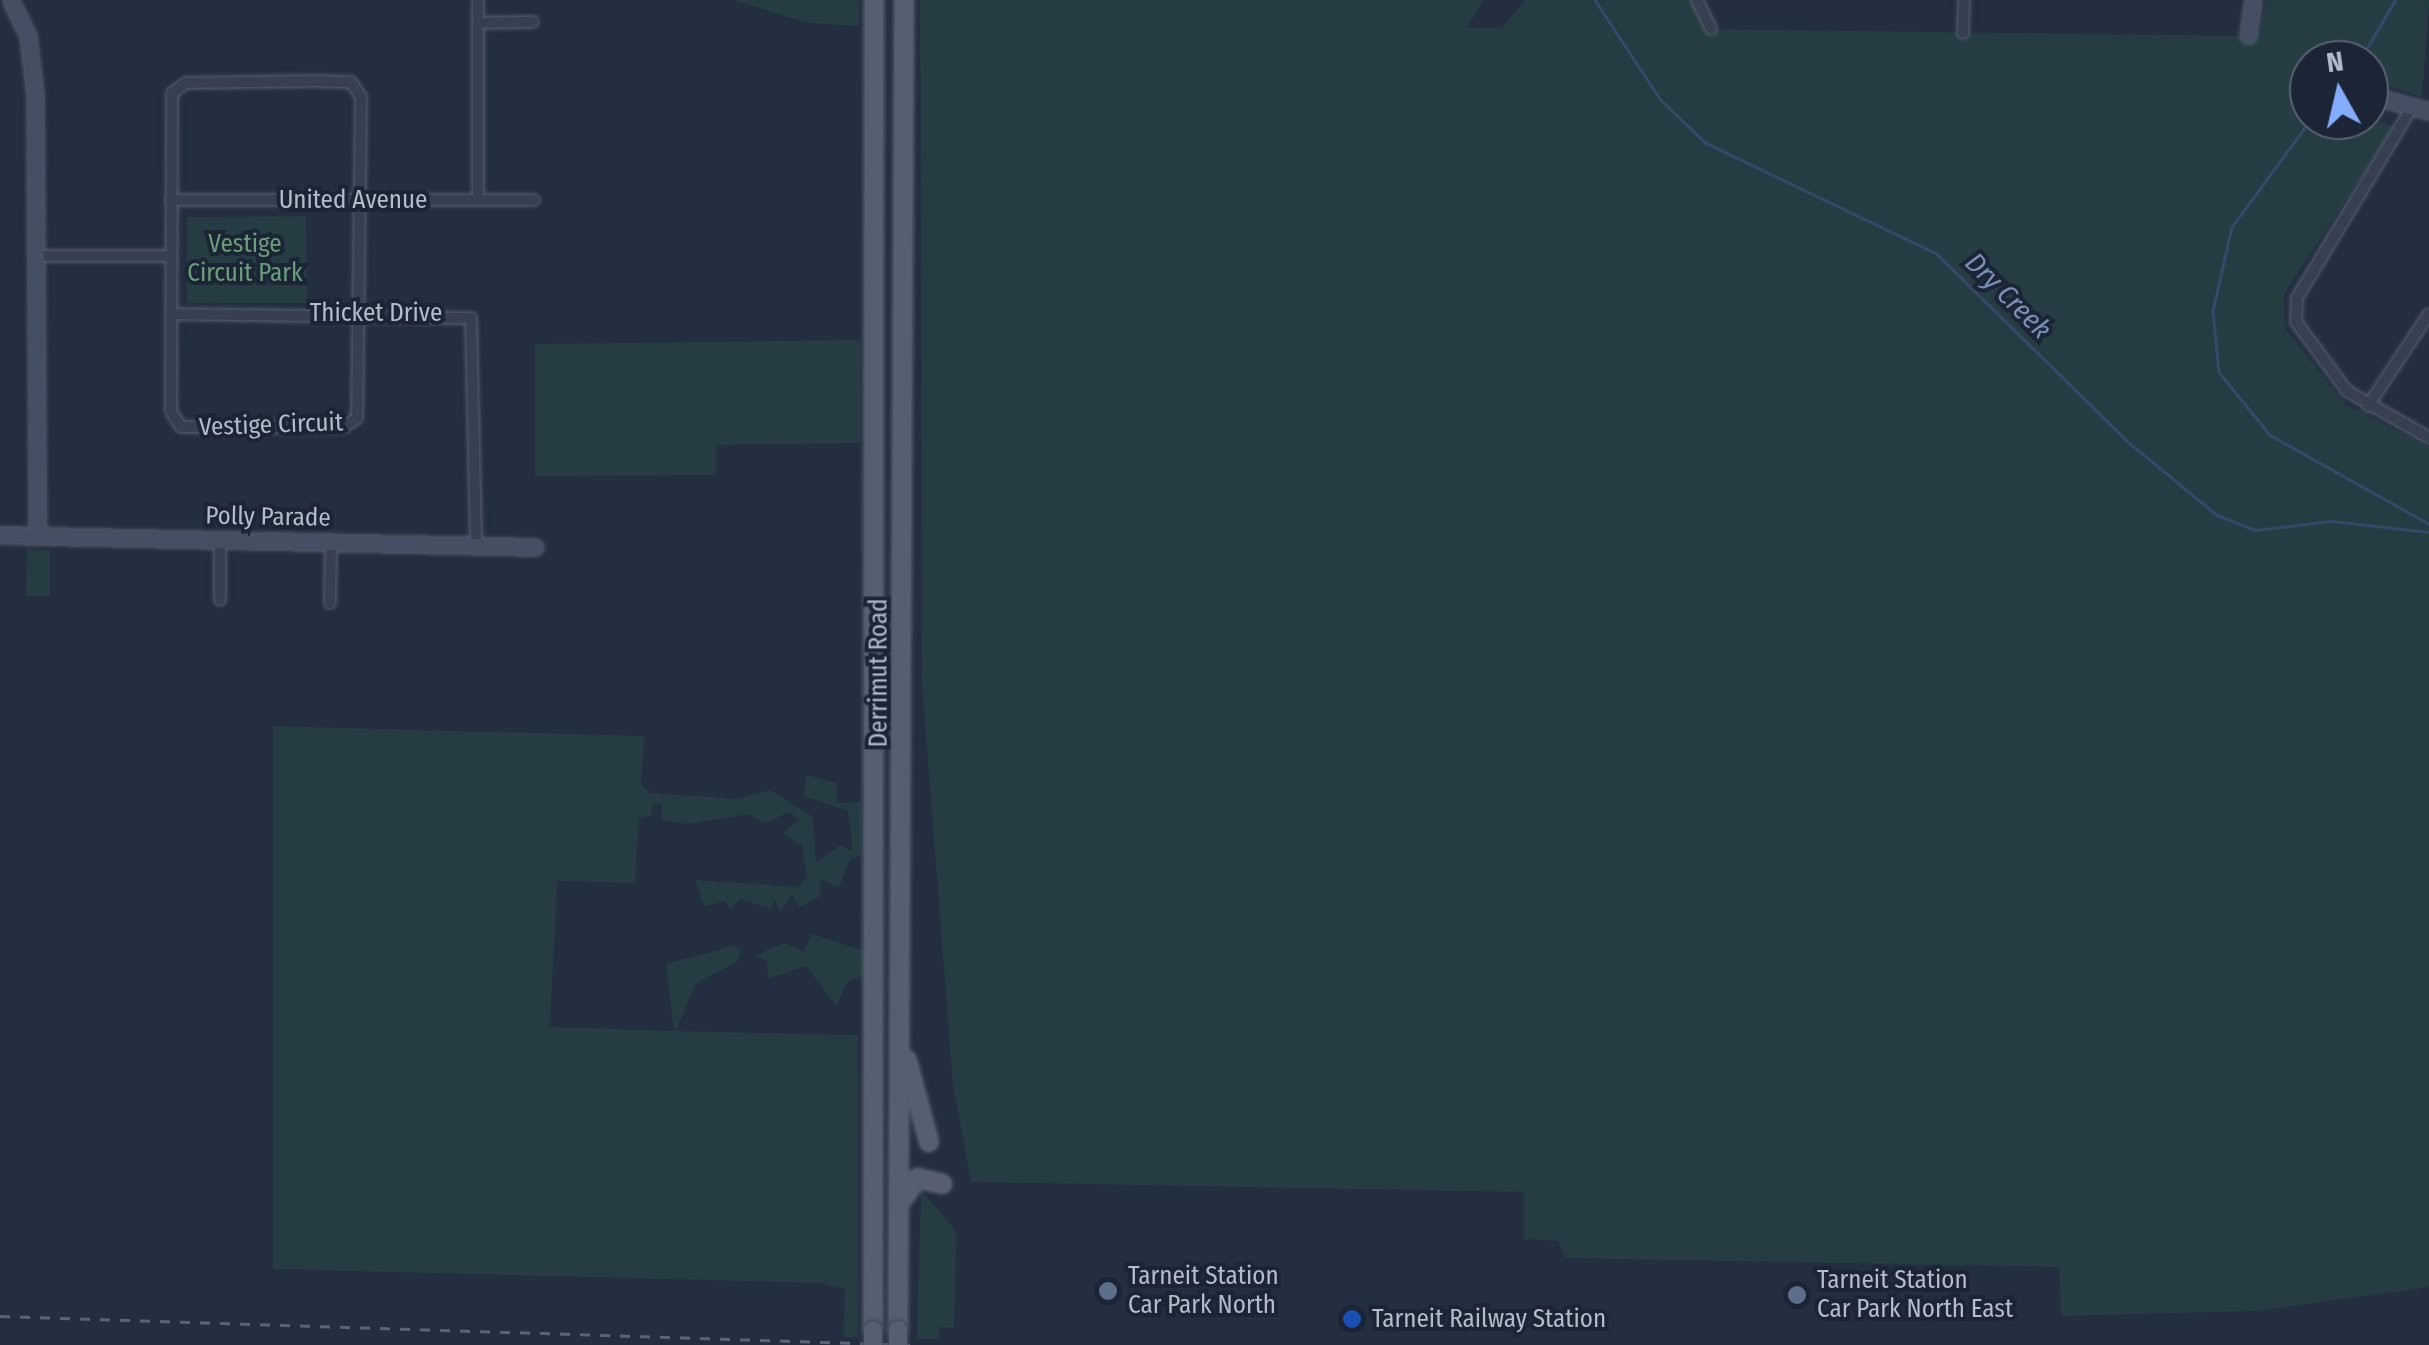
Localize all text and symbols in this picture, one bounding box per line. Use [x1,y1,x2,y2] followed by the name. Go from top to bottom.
[2289,40,2389,140] north arrow
[2324,44,2346,79] text: N
[279,185,427,215] street label: United Avenue
[187,230,303,289] park label: Vestige Circuit Park
[1958,246,2058,346] water label: Dry Creek
[310,298,442,328] street label: Thicket Drive
[198,407,344,443] street label: Vestige Circuit
[205,501,331,533] street label: Polly Parade
[864,599,894,747] street label: Derrimut Road
[1128,1262,1279,1321] place label: Tarneit Station Car Park North
[1817,1266,2013,1325] place label: Tarneit Station Car Park North East
[1097,1280,1119,1302] marker: Tarneit Station Car Park North
[1786,1284,1808,1306] marker: Tarneit Station Car Park North East
[1372,1304,1606,1334] place label: Tarneit Railway Station
[1341,1308,1363,1330] marker: Tarneit Railway Station

